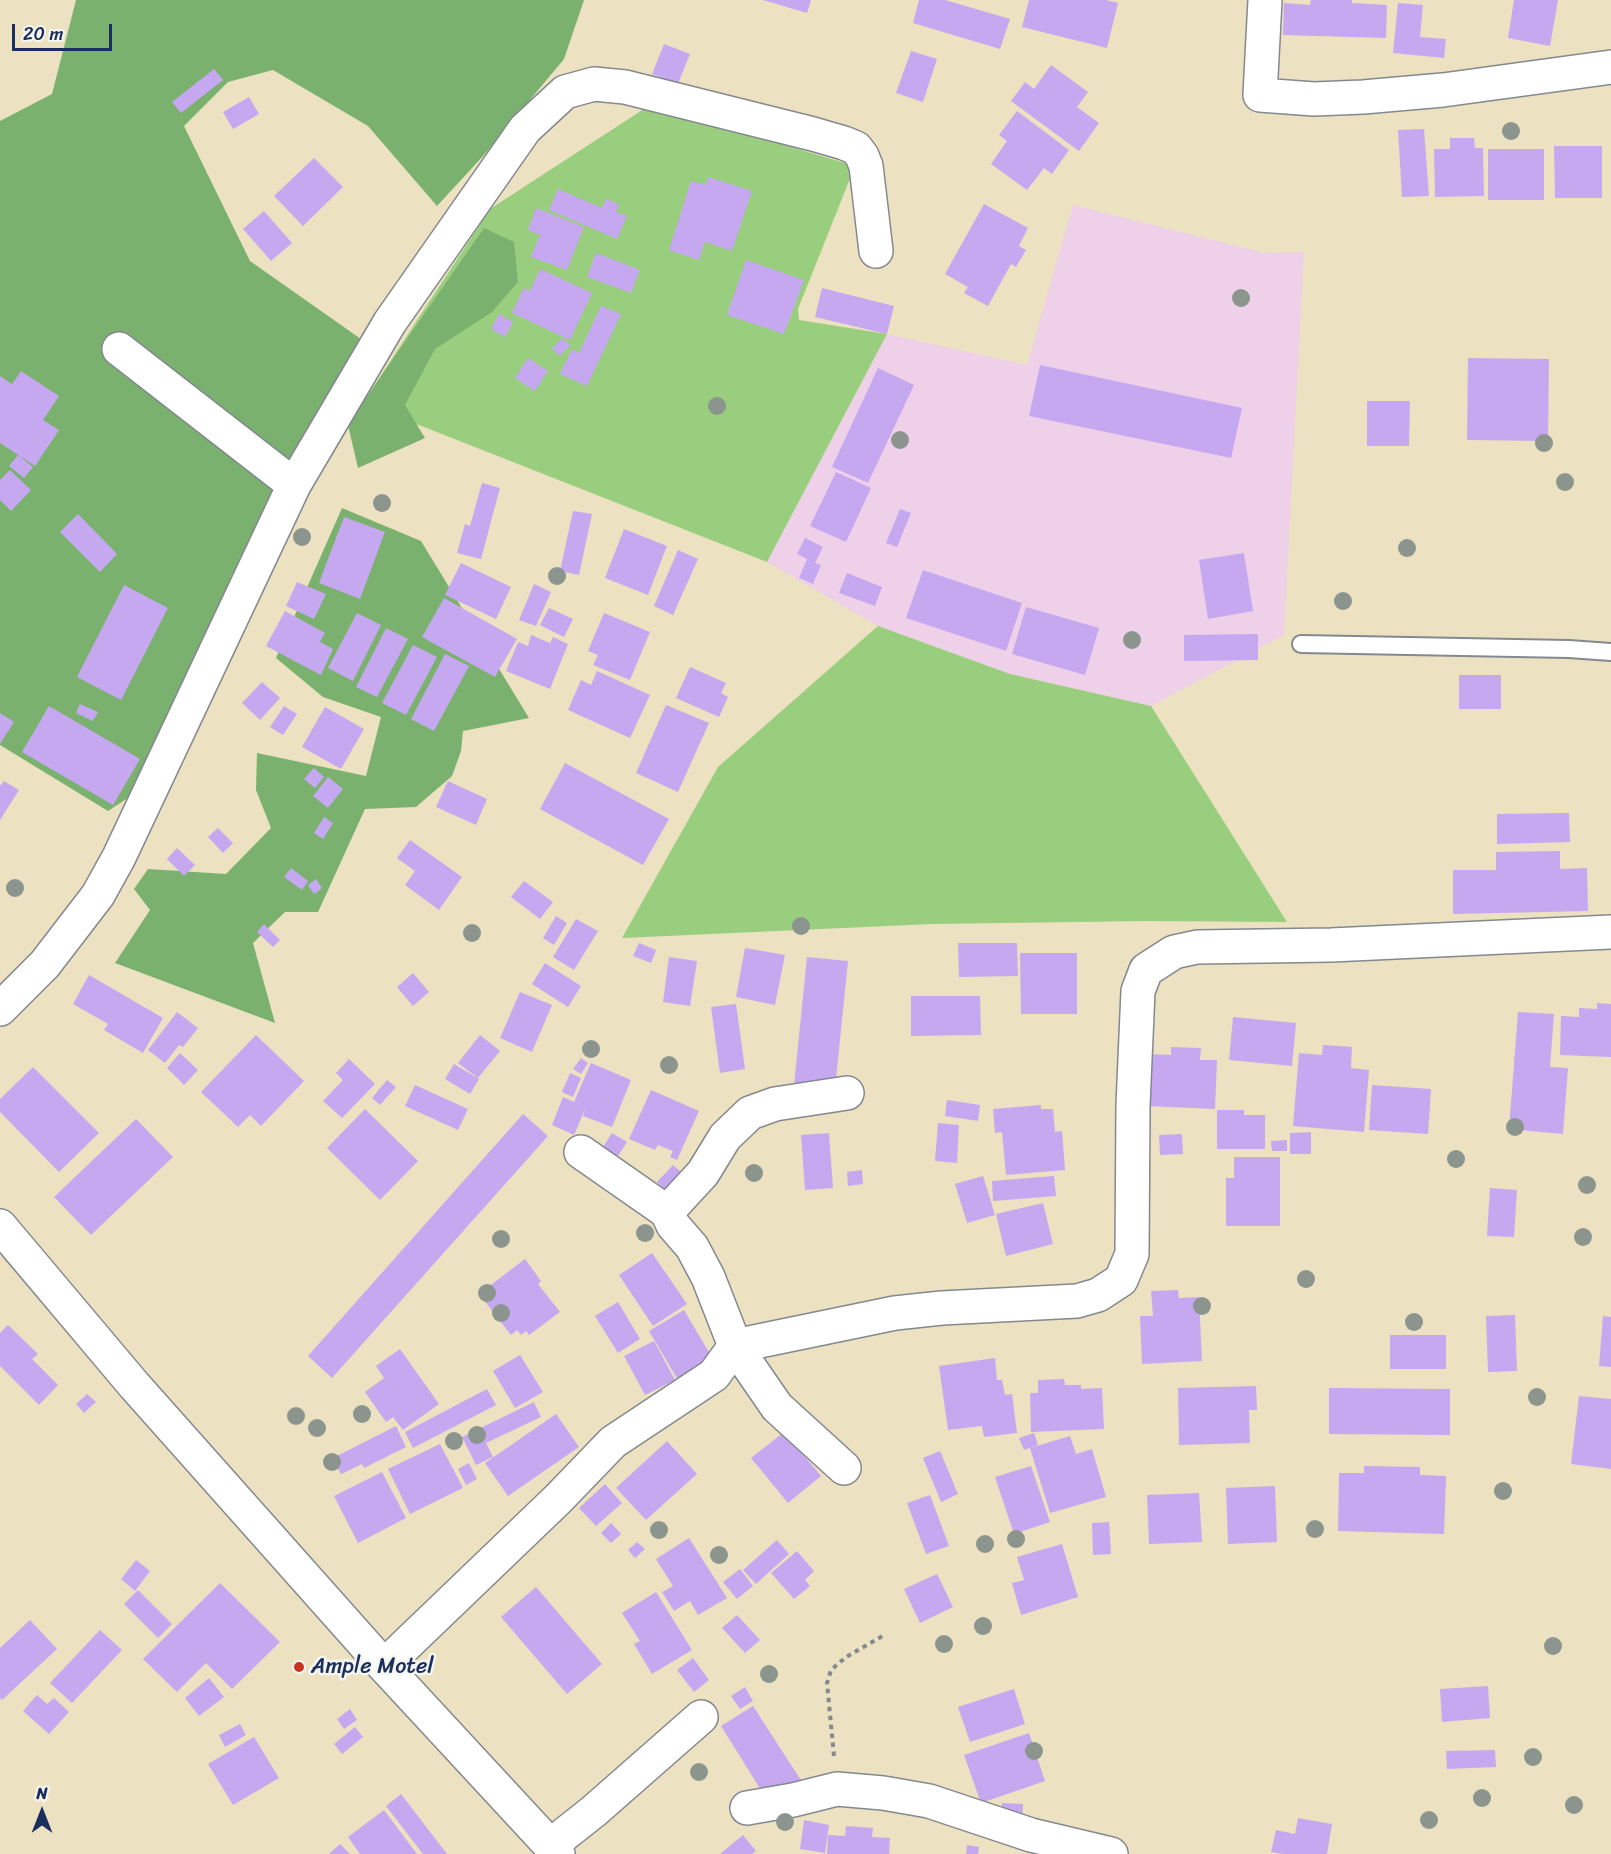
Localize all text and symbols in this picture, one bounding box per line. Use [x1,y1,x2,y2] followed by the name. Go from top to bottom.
[15,12,116,50] scale bar
[23,18,63,50] text: 20 m
[311,1654,434,1680] place label: Ample Motel
[292,1660,306,1674] marker: Ample Motel
[36,1779,48,1808] text: N
[12,1782,72,1842] north arrow

